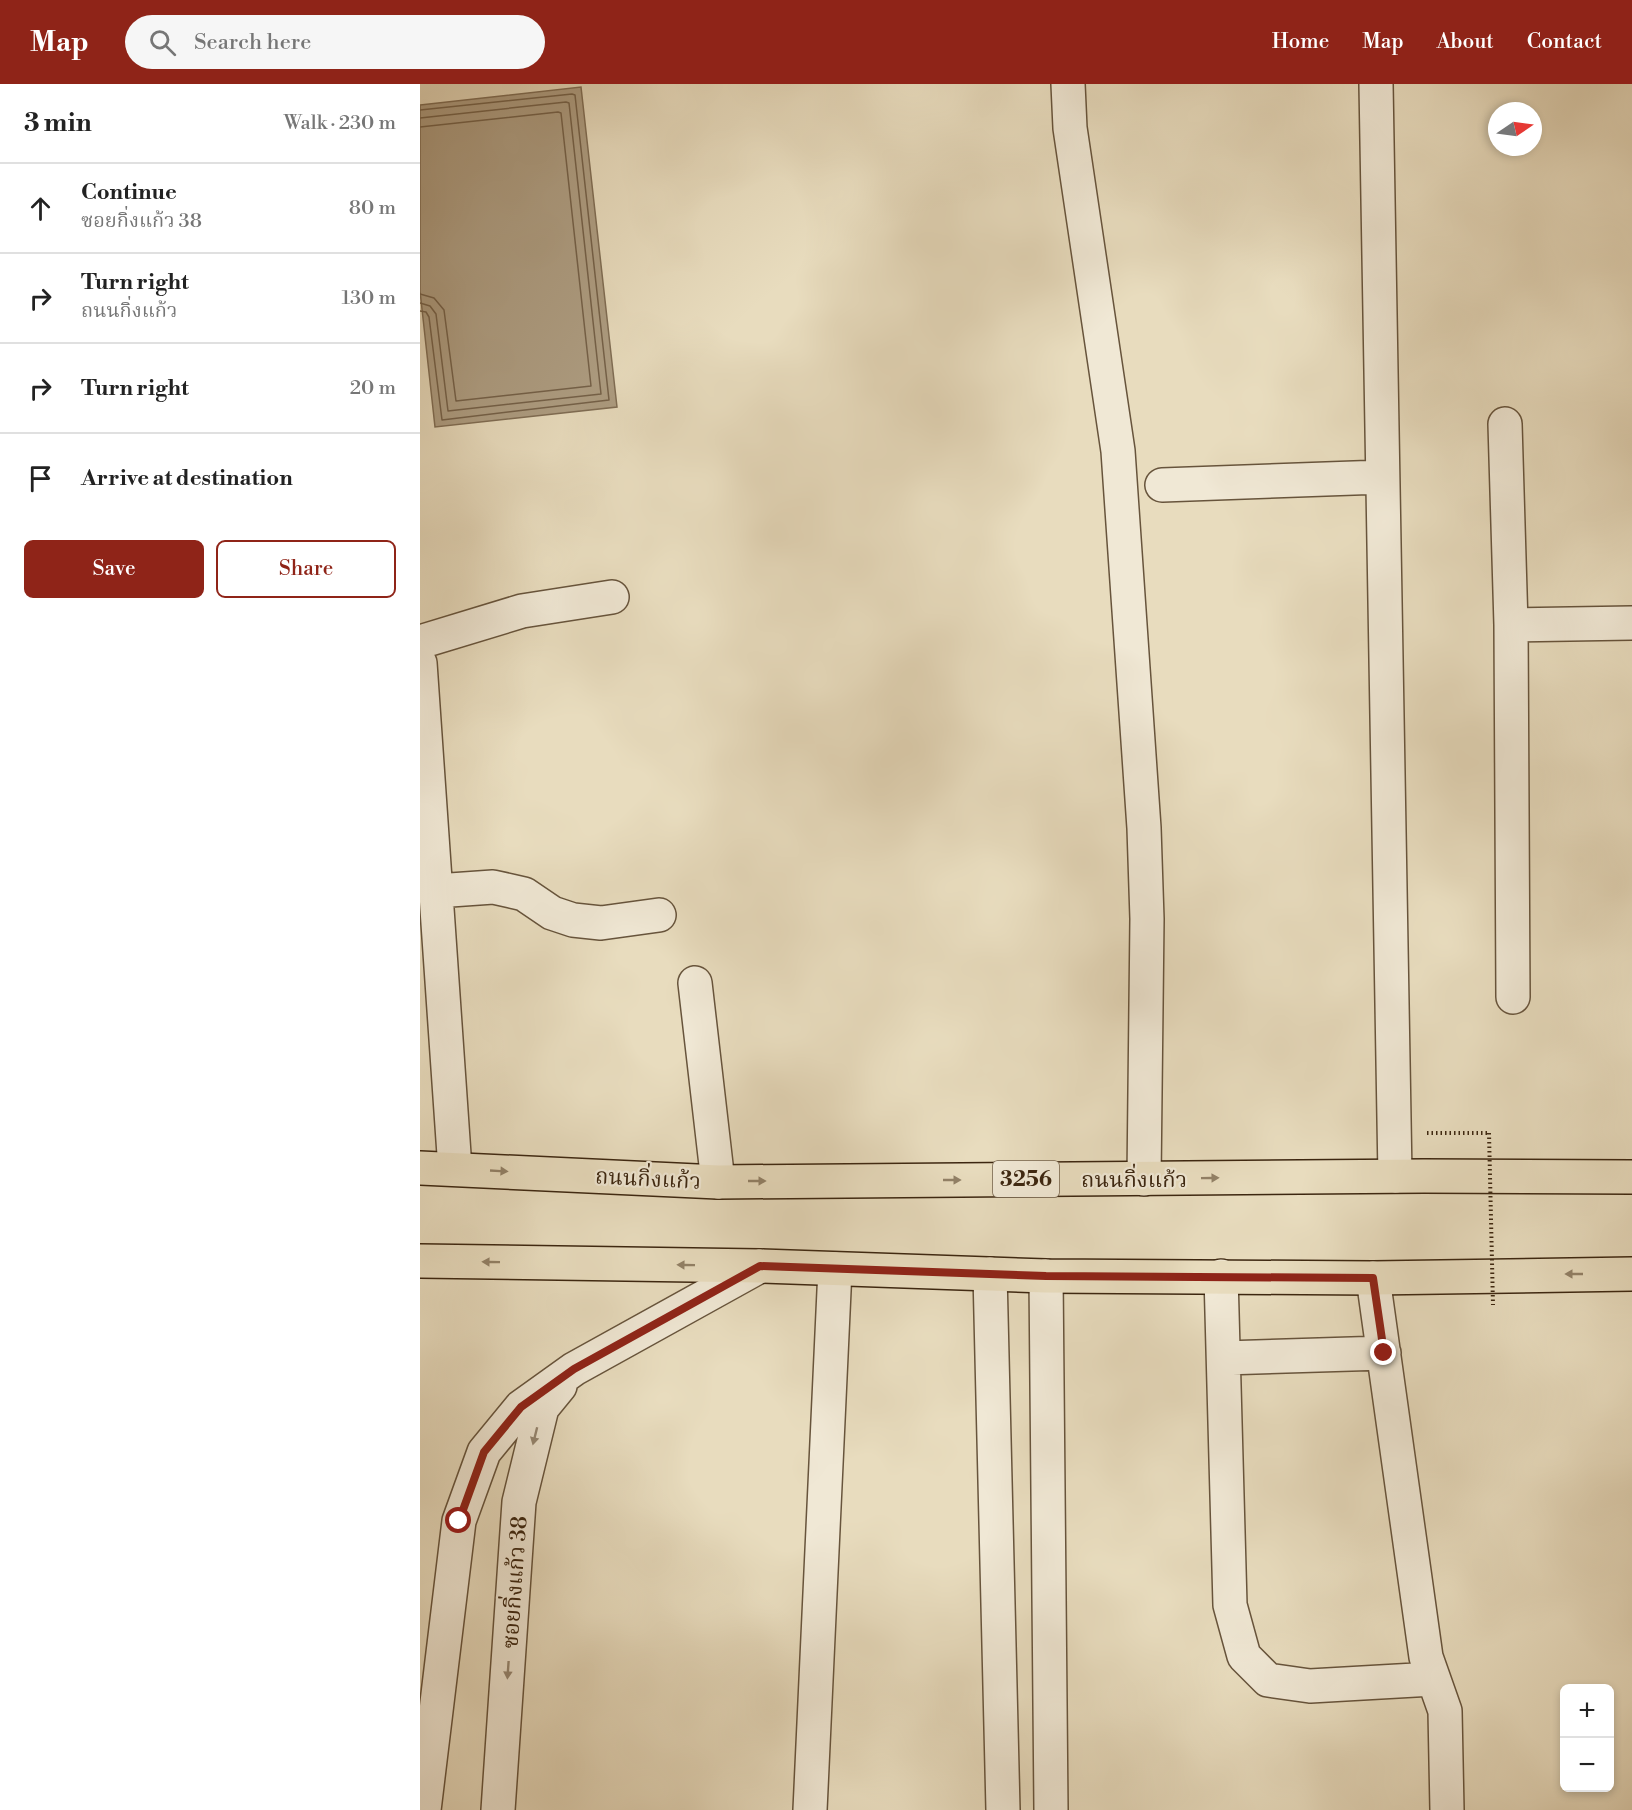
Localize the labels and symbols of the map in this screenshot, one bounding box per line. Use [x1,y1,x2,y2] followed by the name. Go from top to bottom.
[1488,102,1542,156] north arrow
[594,1160,702,1196] street label: ถนนกิ่งแก้ว
[993,1161,1059,1197] road number: 3256
[1081,1163,1187,1194] street label: ถนนกิ่งแก้ว
[490,1167,509,1176] one-way arrow
[1201,1173,1220,1183] one-way arrow
[943,1175,962,1185] one-way arrow
[748,1176,767,1186] one-way arrow
[481,1257,500,1267] one-way arrow
[676,1260,695,1270] one-way arrow
[1564,1269,1583,1279] one-way arrow
[1370,1339,1396,1365] route end
[530,1426,539,1445] one-way arrow
[445,1507,471,1533] route start
[494,1515,534,1649] street label: ซอยกิ่งแก้ว 38
[504,1661,513,1680] one-way arrow

